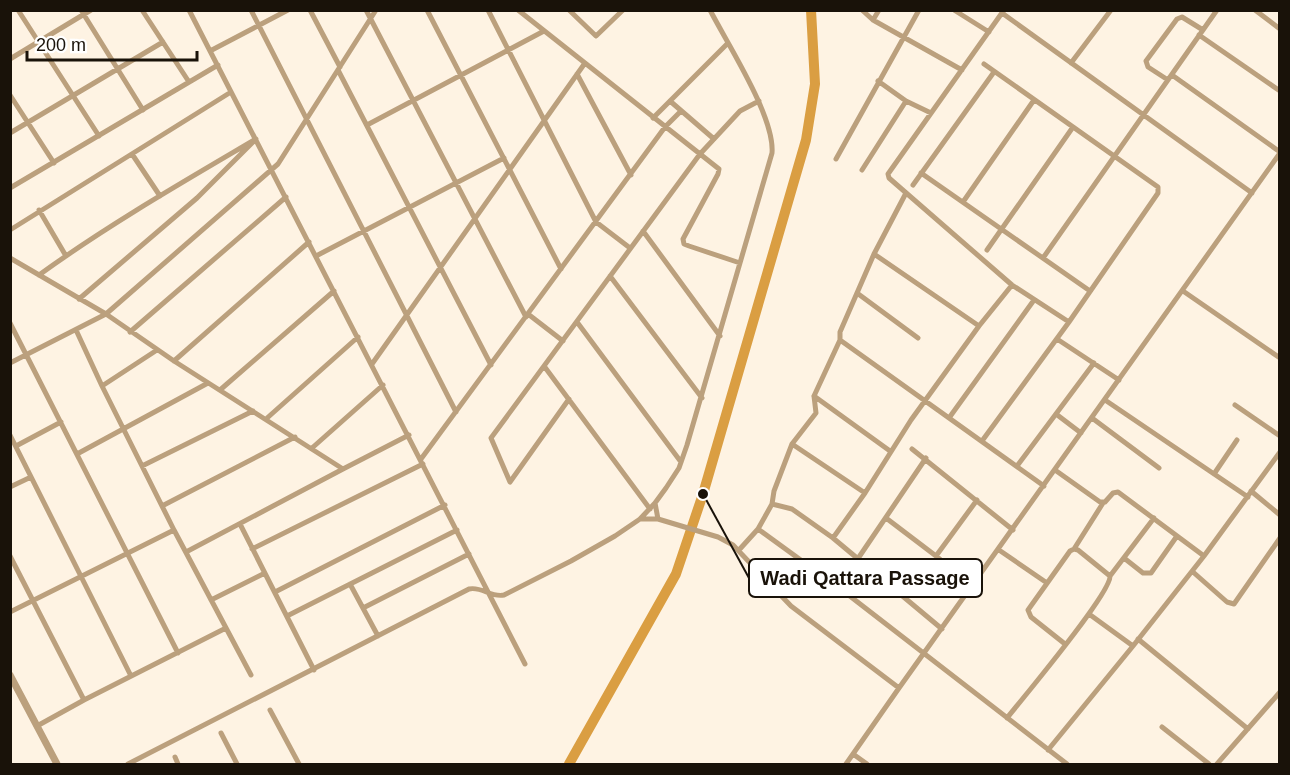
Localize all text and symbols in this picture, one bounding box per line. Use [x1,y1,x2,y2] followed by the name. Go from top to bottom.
[27,24,196,62] scale bar
[36,35,86,55] text: 200 m
[749,559,982,597] callout: Wadi Qattara Passage
[760,567,970,589] text: Wadi Qattara Passage

